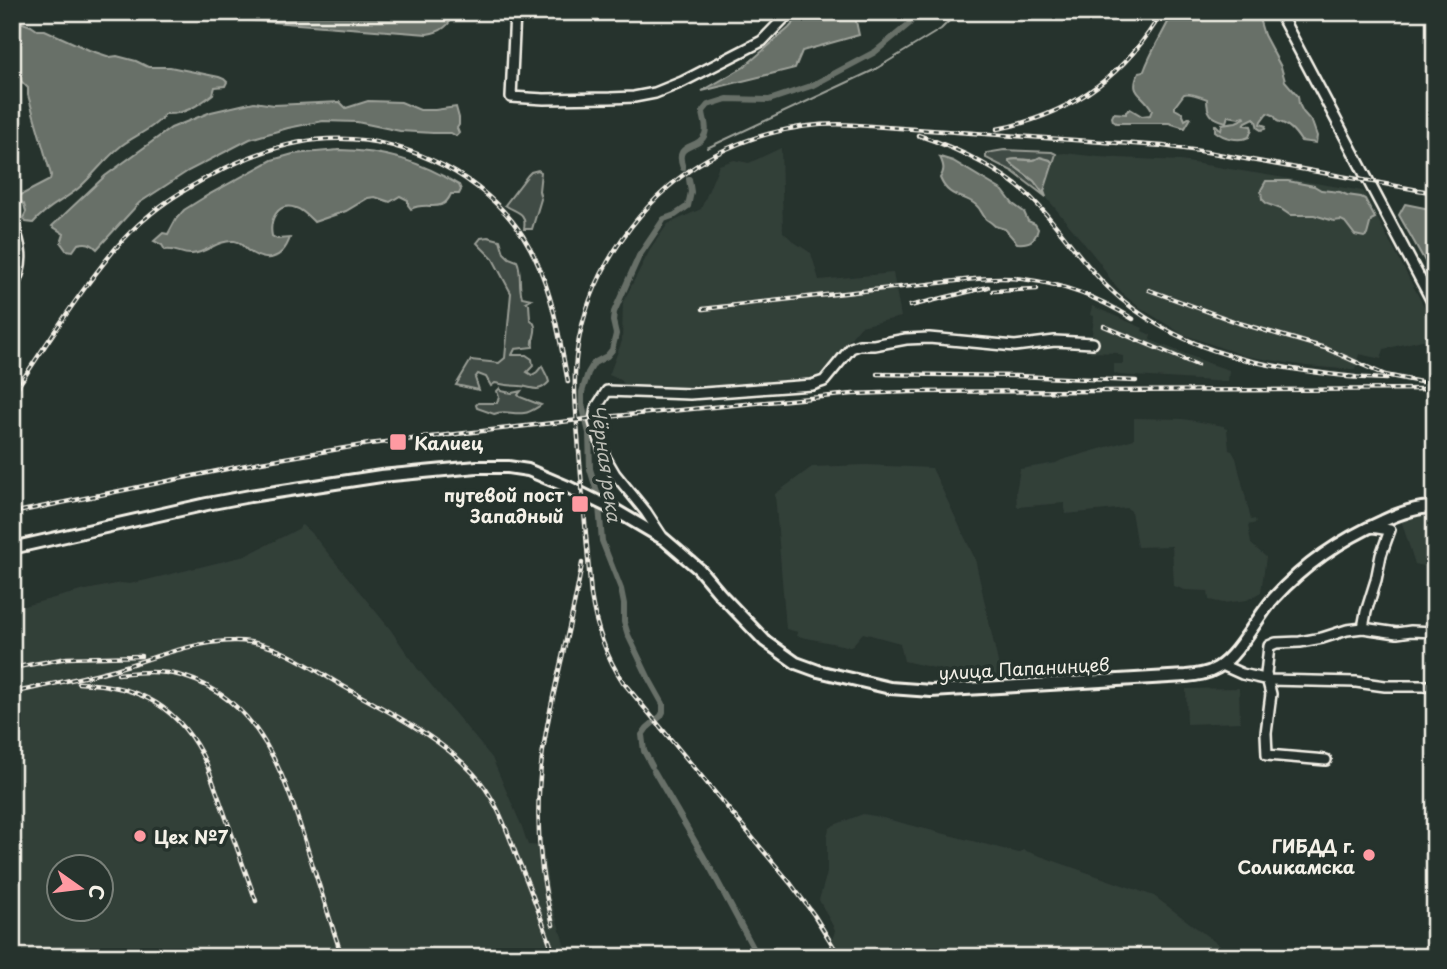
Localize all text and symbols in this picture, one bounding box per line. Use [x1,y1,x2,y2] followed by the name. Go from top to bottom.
[585,402,629,525] water label: Чёрная река
[414,429,484,456] place label: Калиец
[388,432,408,452] marker: Калиец
[444,481,565,529] place label: путевой пост Западный
[570,494,590,514] marker: путевой пост Западный
[938,650,1110,686] street label: улица Папанинцев
[154,823,229,850] place label: Цех №7
[132,828,148,844] marker: Цех №7
[1238,832,1355,880] place label: ГИБДД г. Соликамска
[1361,847,1377,863] marker: ГИБДД г. Соликамска
[46,853,116,923] north arrow
[82,882,113,903] text: С

